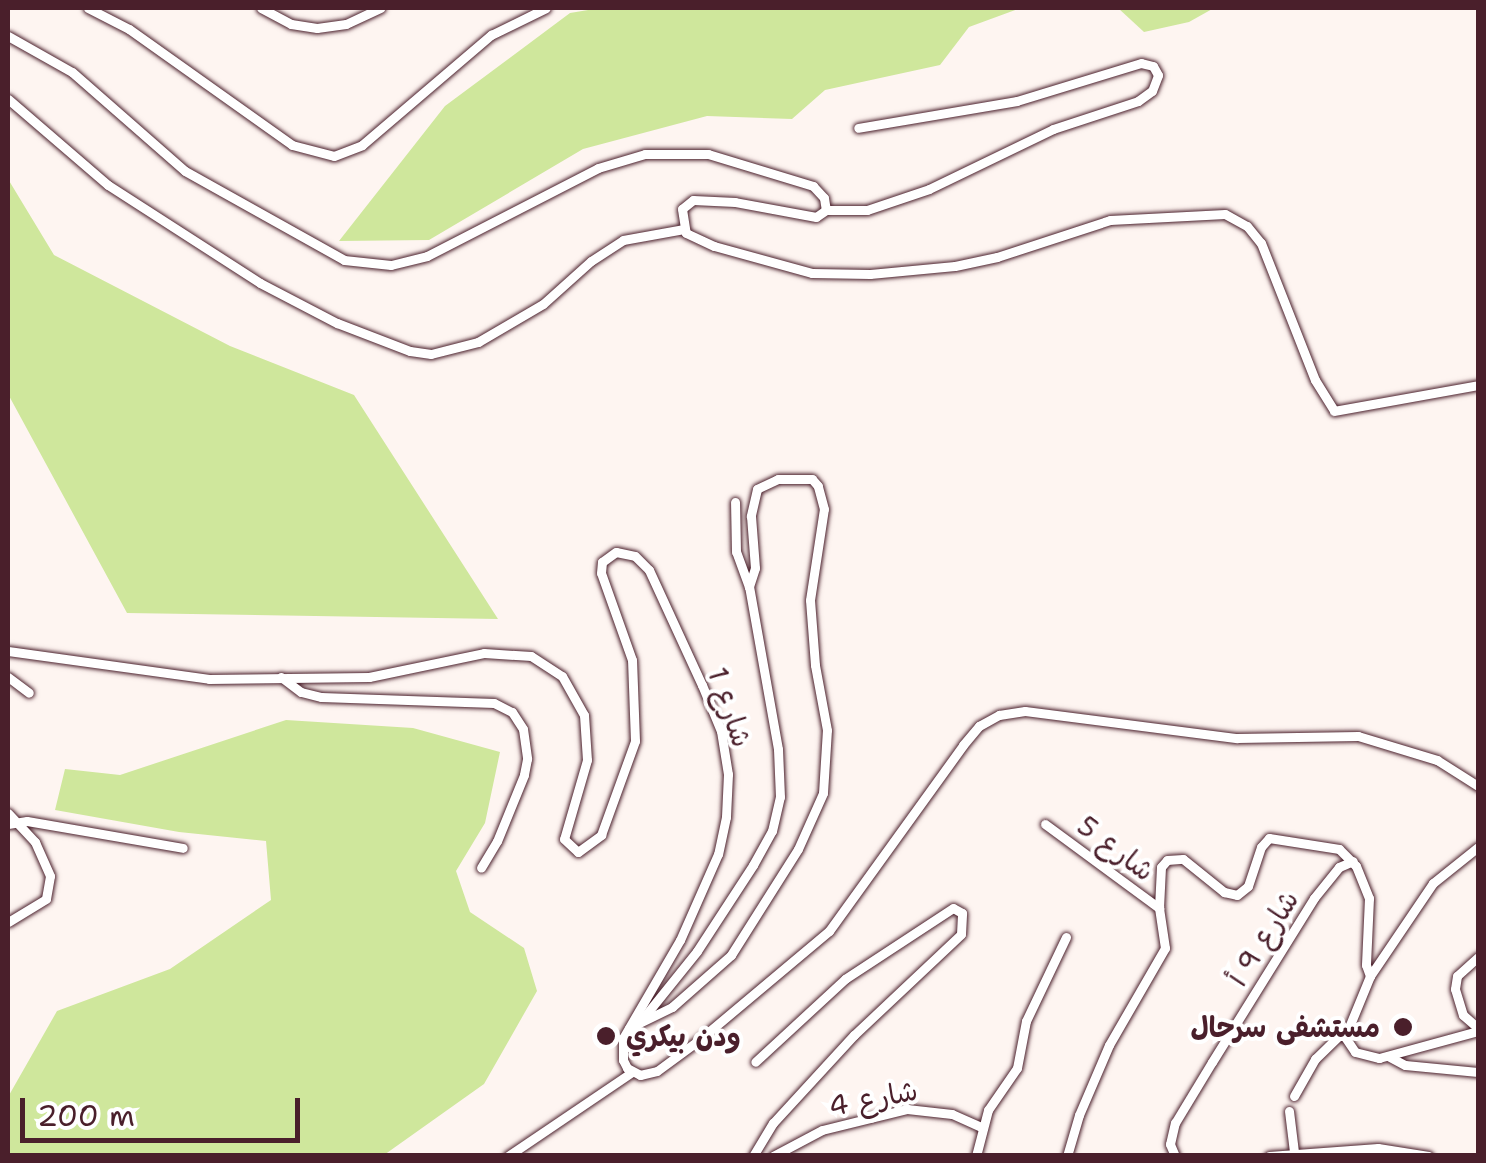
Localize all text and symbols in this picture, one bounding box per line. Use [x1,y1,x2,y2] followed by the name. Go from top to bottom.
[701,663,759,751] street label: شارع 1
[1071,808,1161,888] street label: شارع 5
[1221,884,1305,992] street label: شارع 9 أ
[1191,1010,1380,1044] place label: مستشفى سرحال
[1390,1014,1416,1040] marker: مستشفى سرحال
[626,1019,741,1053] place label: ودن بيكري
[595,1025,617,1047] marker: ودن بيكري
[826,1073,920,1123] street label: شارع 4
[25,1078,305,1140] scale bar
[37,1095,135,1136] text: 200 m

